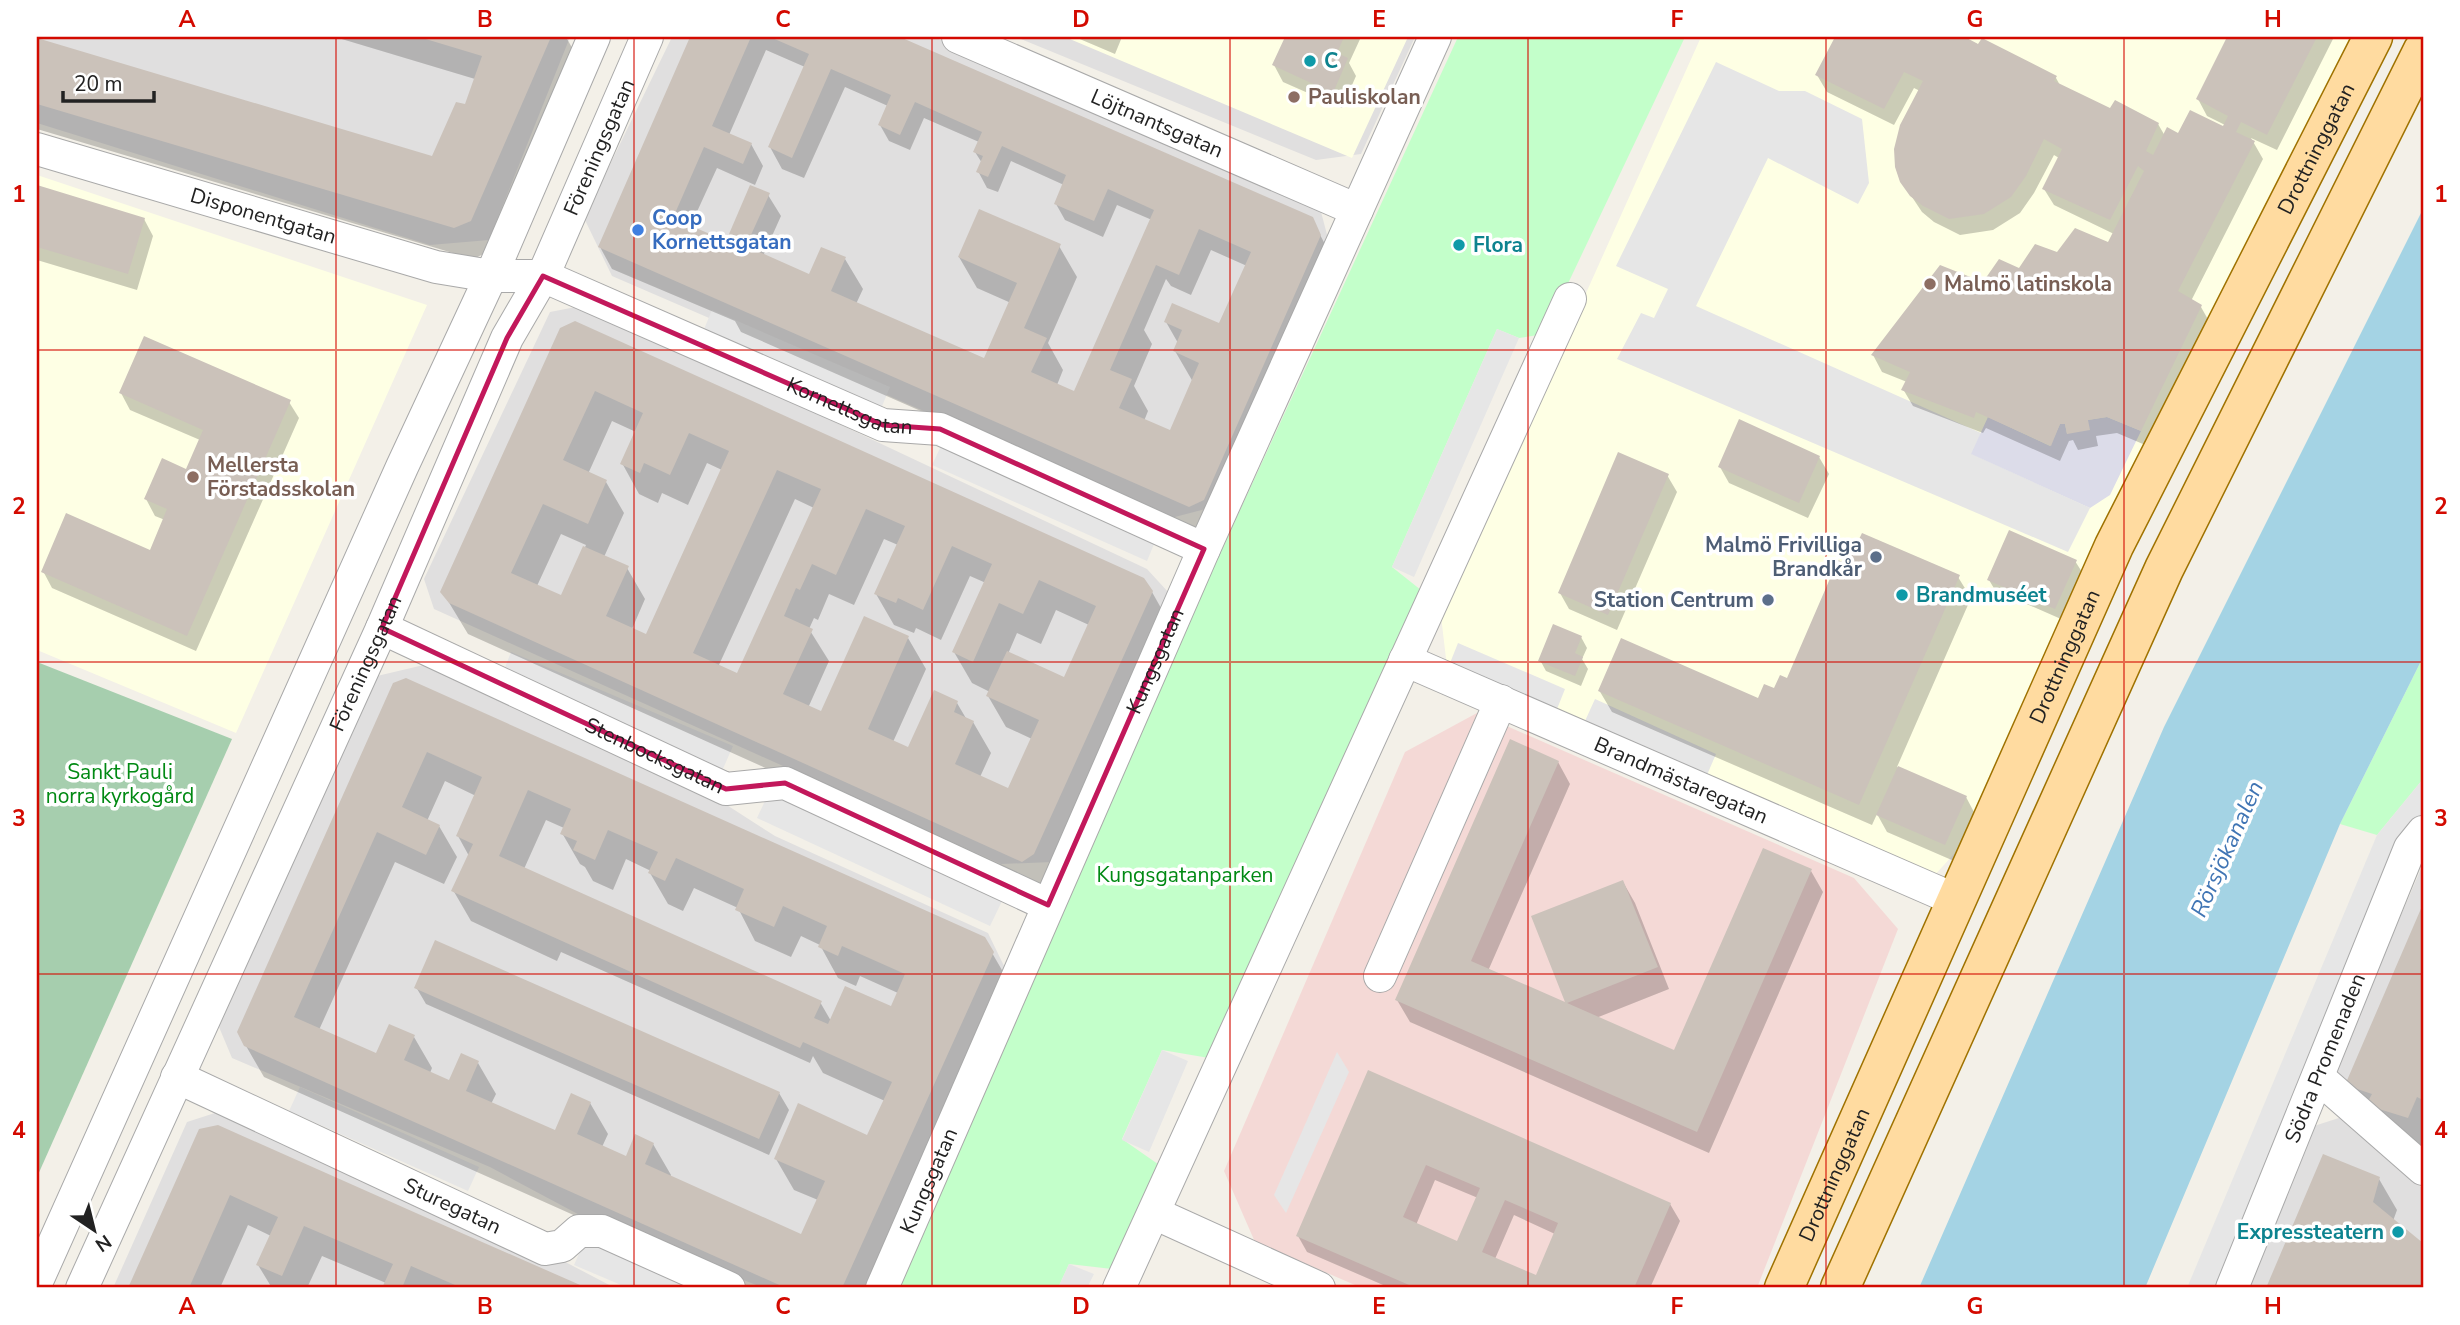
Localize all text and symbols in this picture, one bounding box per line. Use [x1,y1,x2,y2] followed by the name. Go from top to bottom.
[178,4,196,35] text: A
[477,4,493,35] text: B
[775,4,791,35] text: C
[1072,4,1090,35] text: D
[1372,4,1386,35] text: E
[1671,4,1684,35] text: F
[1967,4,1983,35] text: G
[2264,4,2282,35] text: H
[1324,47,1338,75] place label: C
[1302,53,1318,69] marker: C
[63,60,154,104] scale bar
[74,70,123,98] text: 20 m
[557,74,641,220] street label: Föreningsgatan
[2271,78,2361,219] street label: Drottninggatan
[1087,82,1228,164] street label: Löjtnantsgatan
[1308,83,1421,111] place label: Pauliskolan
[1286,89,1302,105] marker: Pauliskolan
[12,179,26,210] text: 1
[2434,179,2448,210] text: 1
[187,181,340,251] street label: Disponentgatan
[652,204,791,256] place label: Coop Kornettsgatan
[630,222,646,238] marker: Coop Kornettsgatan
[1473,231,1523,259] place label: Flora
[1451,237,1467,253] marker: Flora
[1944,270,2112,298] place label: Malmö latinskola
[1922,276,1938,292] marker: Malmö latinskola
[782,370,914,441] street label: Kornettsgatan
[207,451,355,503] place label: Mellersta Förstadsskolan
[185,469,201,485] marker: Mellersta Förstadsskolan
[12,491,26,522] text: 2
[2434,491,2448,522] text: 2
[1705,531,1863,583] place label: Malmö Frivilliga Brandkår
[1868,549,1884,565] marker: Malmö Frivilliga Brandkår
[1916,581,2047,609] place label: Brandmuséet
[2023,585,2107,728] street label: Drottninggatan
[1594,586,1754,614] place label: Station Centrum
[1894,587,1910,603] marker: Brandmuséet
[323,591,408,736] street label: Föreningsgatan
[1760,592,1776,608] marker: Station Centrum
[1120,604,1191,718] street label: Kungsgatan
[580,711,729,800] street label: Stenbocksgatan
[1590,730,1772,830] street label: Brandmästaregatan
[46,758,194,810] park label: Sankt Pauli norra kyrkogård
[2183,776,2271,922] water label: Rörsjökanalen
[12,803,26,834] text: 3
[2434,803,2448,834] text: 3
[1096,861,1274,889] park label: Kungsgatanparken
[2278,969,2372,1147] street label: Södra Promenaden
[1792,1103,1876,1246] street label: Drottninggatan
[12,1115,26,1146] text: 4
[2434,1115,2448,1146] text: 4
[893,1123,964,1238] street label: Kungsgatan
[399,1171,506,1241] street label: Sturegatan
[60,1196,130,1266] north arrow
[2237,1218,2384,1246] place label: Expressteatern
[2390,1224,2406,1240] marker: Expressteatern
[90,1228,116,1258] text: N
[178,1291,196,1322] text: A
[477,1291,493,1322] text: B
[775,1291,791,1322] text: C
[1072,1291,1090,1322] text: D
[1372,1291,1386,1322] text: E
[1671,1291,1684,1322] text: F
[1967,1291,1983,1322] text: G
[2264,1291,2282,1322] text: H

